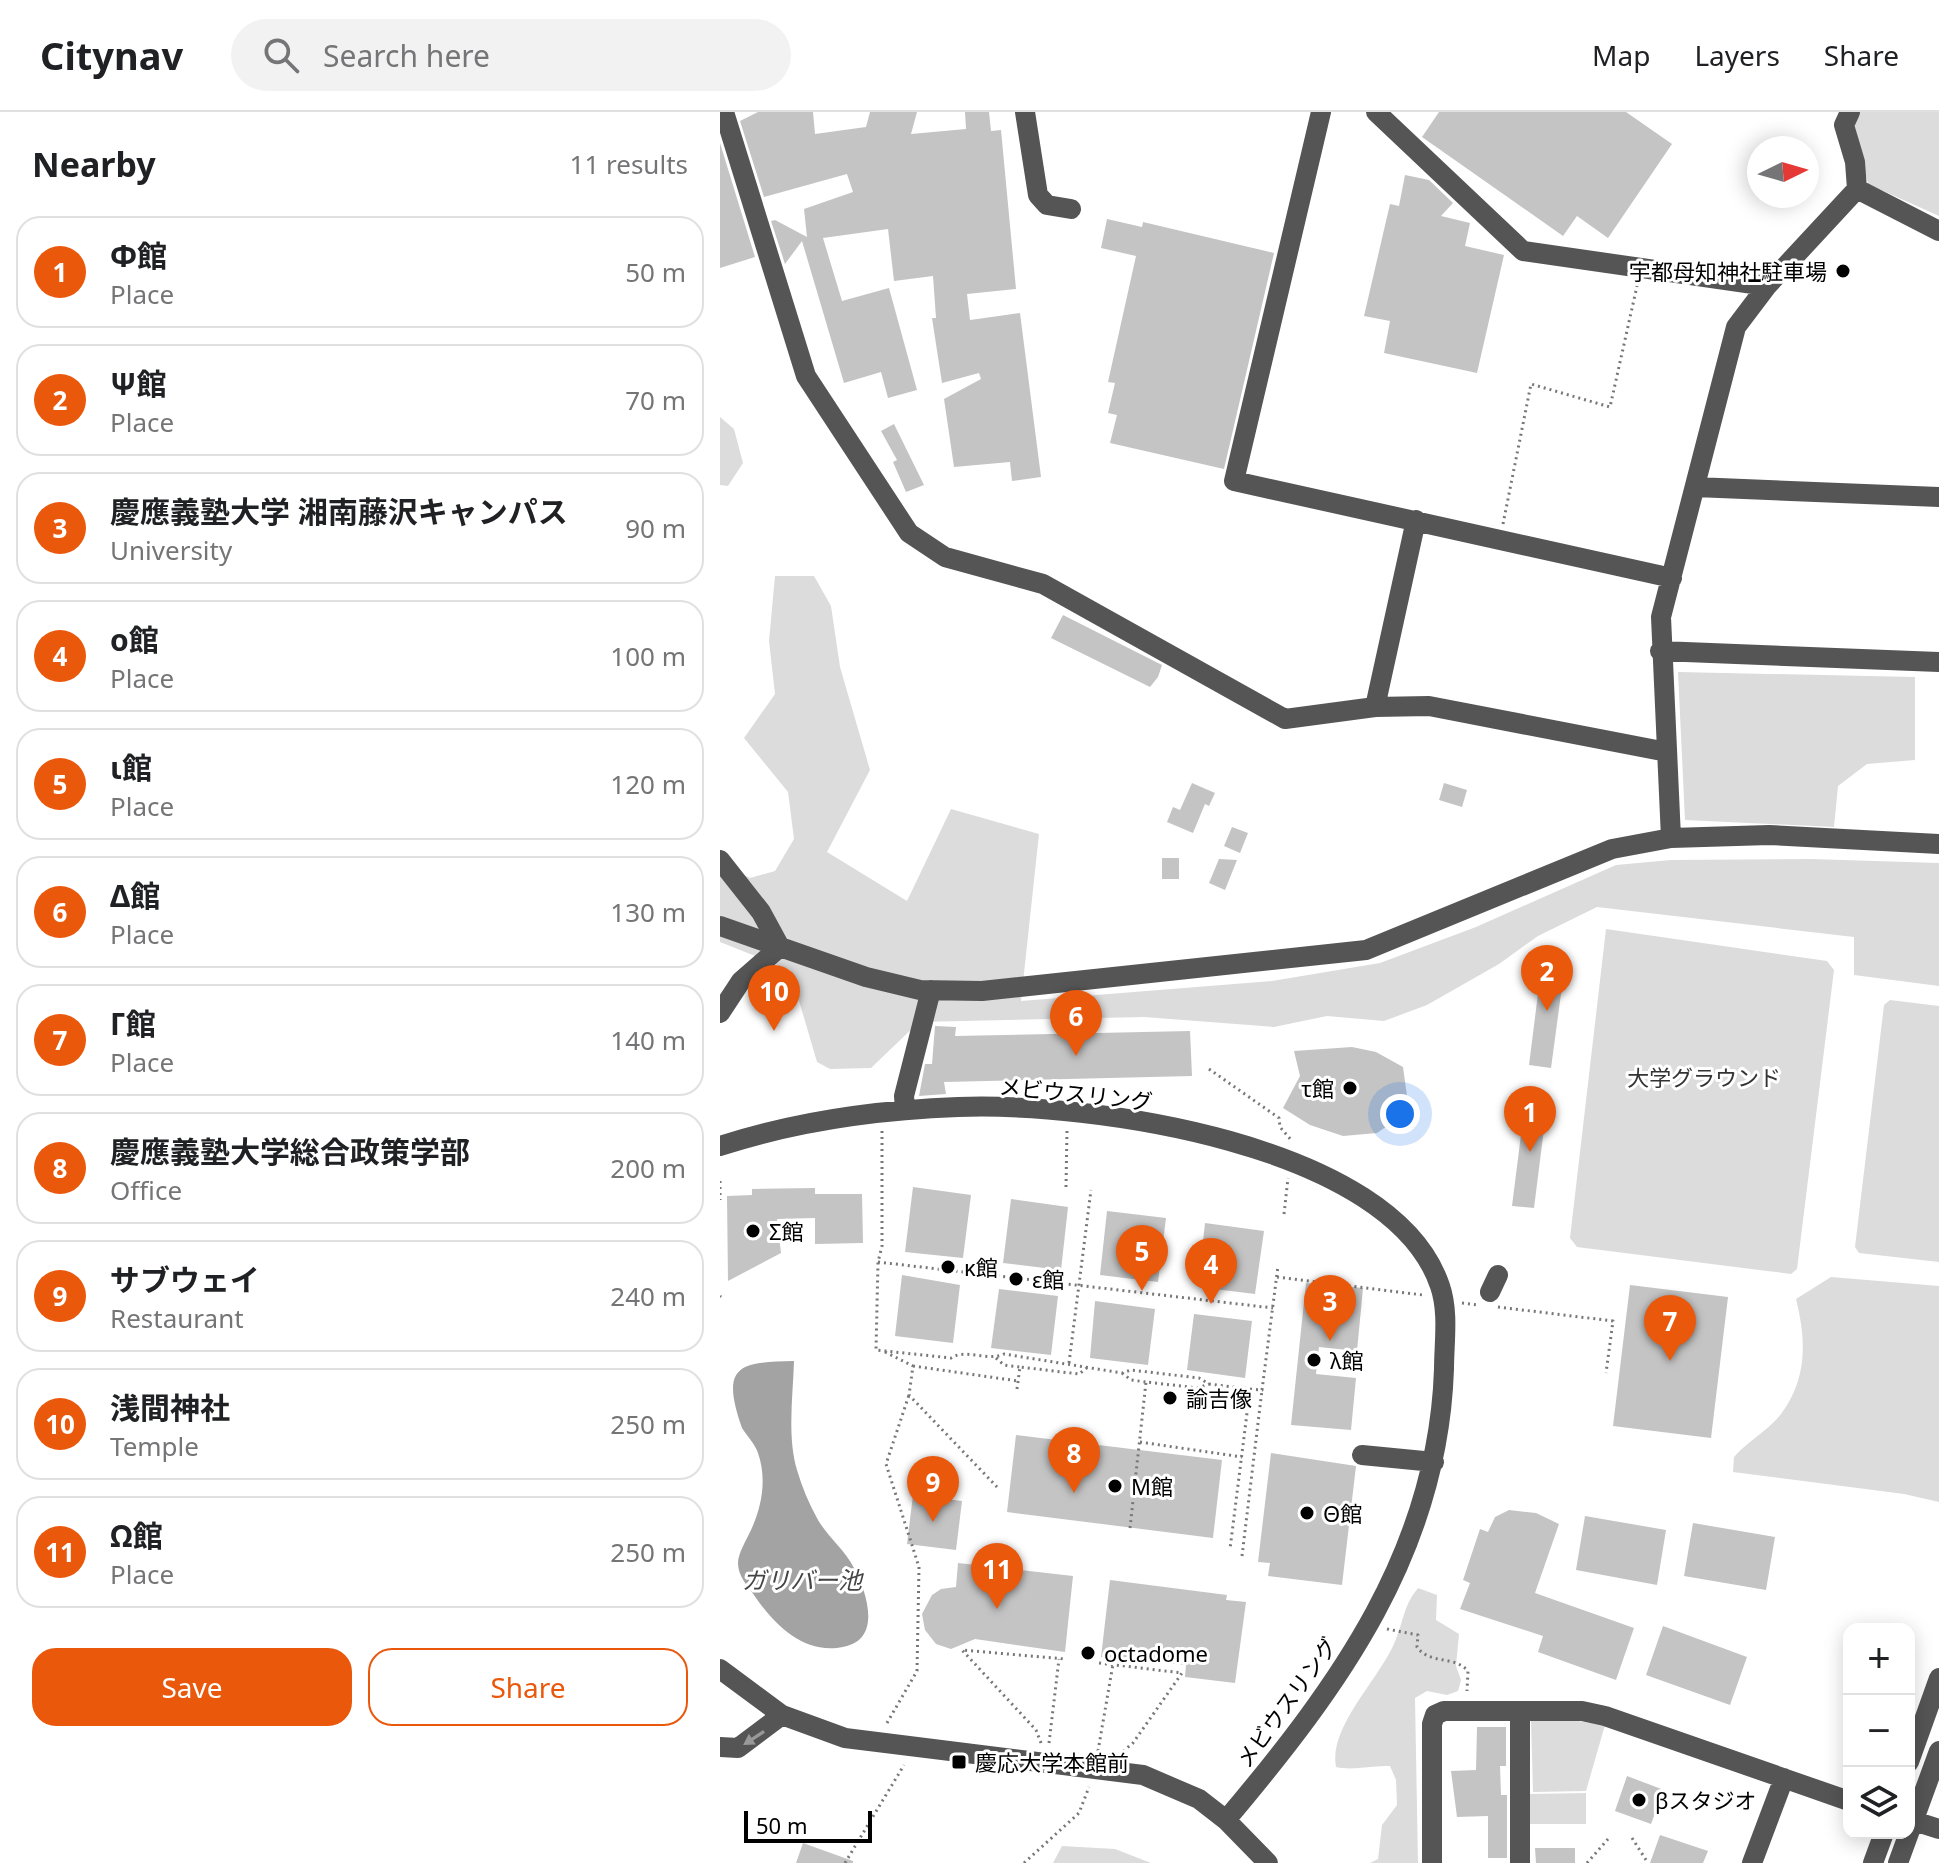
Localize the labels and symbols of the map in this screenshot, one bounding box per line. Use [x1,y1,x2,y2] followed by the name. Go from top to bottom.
[1747,136,1819,208] north arrow
[1629,256,1827,286] place label: 宇都母知神社駐車場
[1834,262,1852,280] marker: 宇都母知神社駐車場
[1521,945,1573,1011] pin: 2
[748,965,800,1031] pin: 10
[1050,990,1102,1056] pin: 6
[1627,1062,1781,1092] park label: 大学グラウンド
[998,1070,1154,1116] street label: メビウスリング
[1301,1073,1334,1103] place label: τ館
[1341,1079,1359,1097] marker: τ館
[1504,1086,1556,1152] pin: 1
[1380,1094,1420,1134] your location
[769,1216,804,1246] place label: Σ館
[744,1222,762,1240] marker: Σ館
[1116,1225,1168,1291] pin: 5
[1185,1238,1237,1304] pin: 4
[964,1252,998,1282] place label: κ館
[939,1258,957,1276] marker: κ館
[1032,1264,1064,1294] place label: ε館
[1007,1270,1025,1288] marker: ε館
[1304,1275,1356,1341] pin: 3
[1644,1295,1696,1361] pin: 7
[1330,1345,1363,1375] place label: λ館
[1305,1351,1323,1369] marker: λ館
[1186,1383,1252,1413] place label: 諭吉像
[1161,1389,1179,1407] marker: 諭吉像
[1048,1427,1100,1493] pin: 8
[907,1456,959,1522] pin: 9
[1131,1471,1173,1501] place label: Μ館
[1106,1477,1124,1495] marker: Μ館
[1323,1498,1362,1528] place label: Θ館
[1298,1504,1316,1522] marker: Θ館
[971,1543,1023,1609] pin: 11
[742,1563,864,1596] water label: ガリバー池
[1229,1631,1343,1773] street label: メビウスリング
[1104,1638,1208,1668] place label: octadome
[1079,1644,1097,1662] marker: octadome
[743,1731,764,1746] one-way arrow
[975,1747,1129,1777] place label: 慶応大学本館前
[950,1753,968,1771] marker: 慶応大学本館前
[1655,1785,1757,1815] place label: βスタジオ
[1630,1791,1648,1809] marker: βスタジオ
[744,1807,872,1843] scale bar

